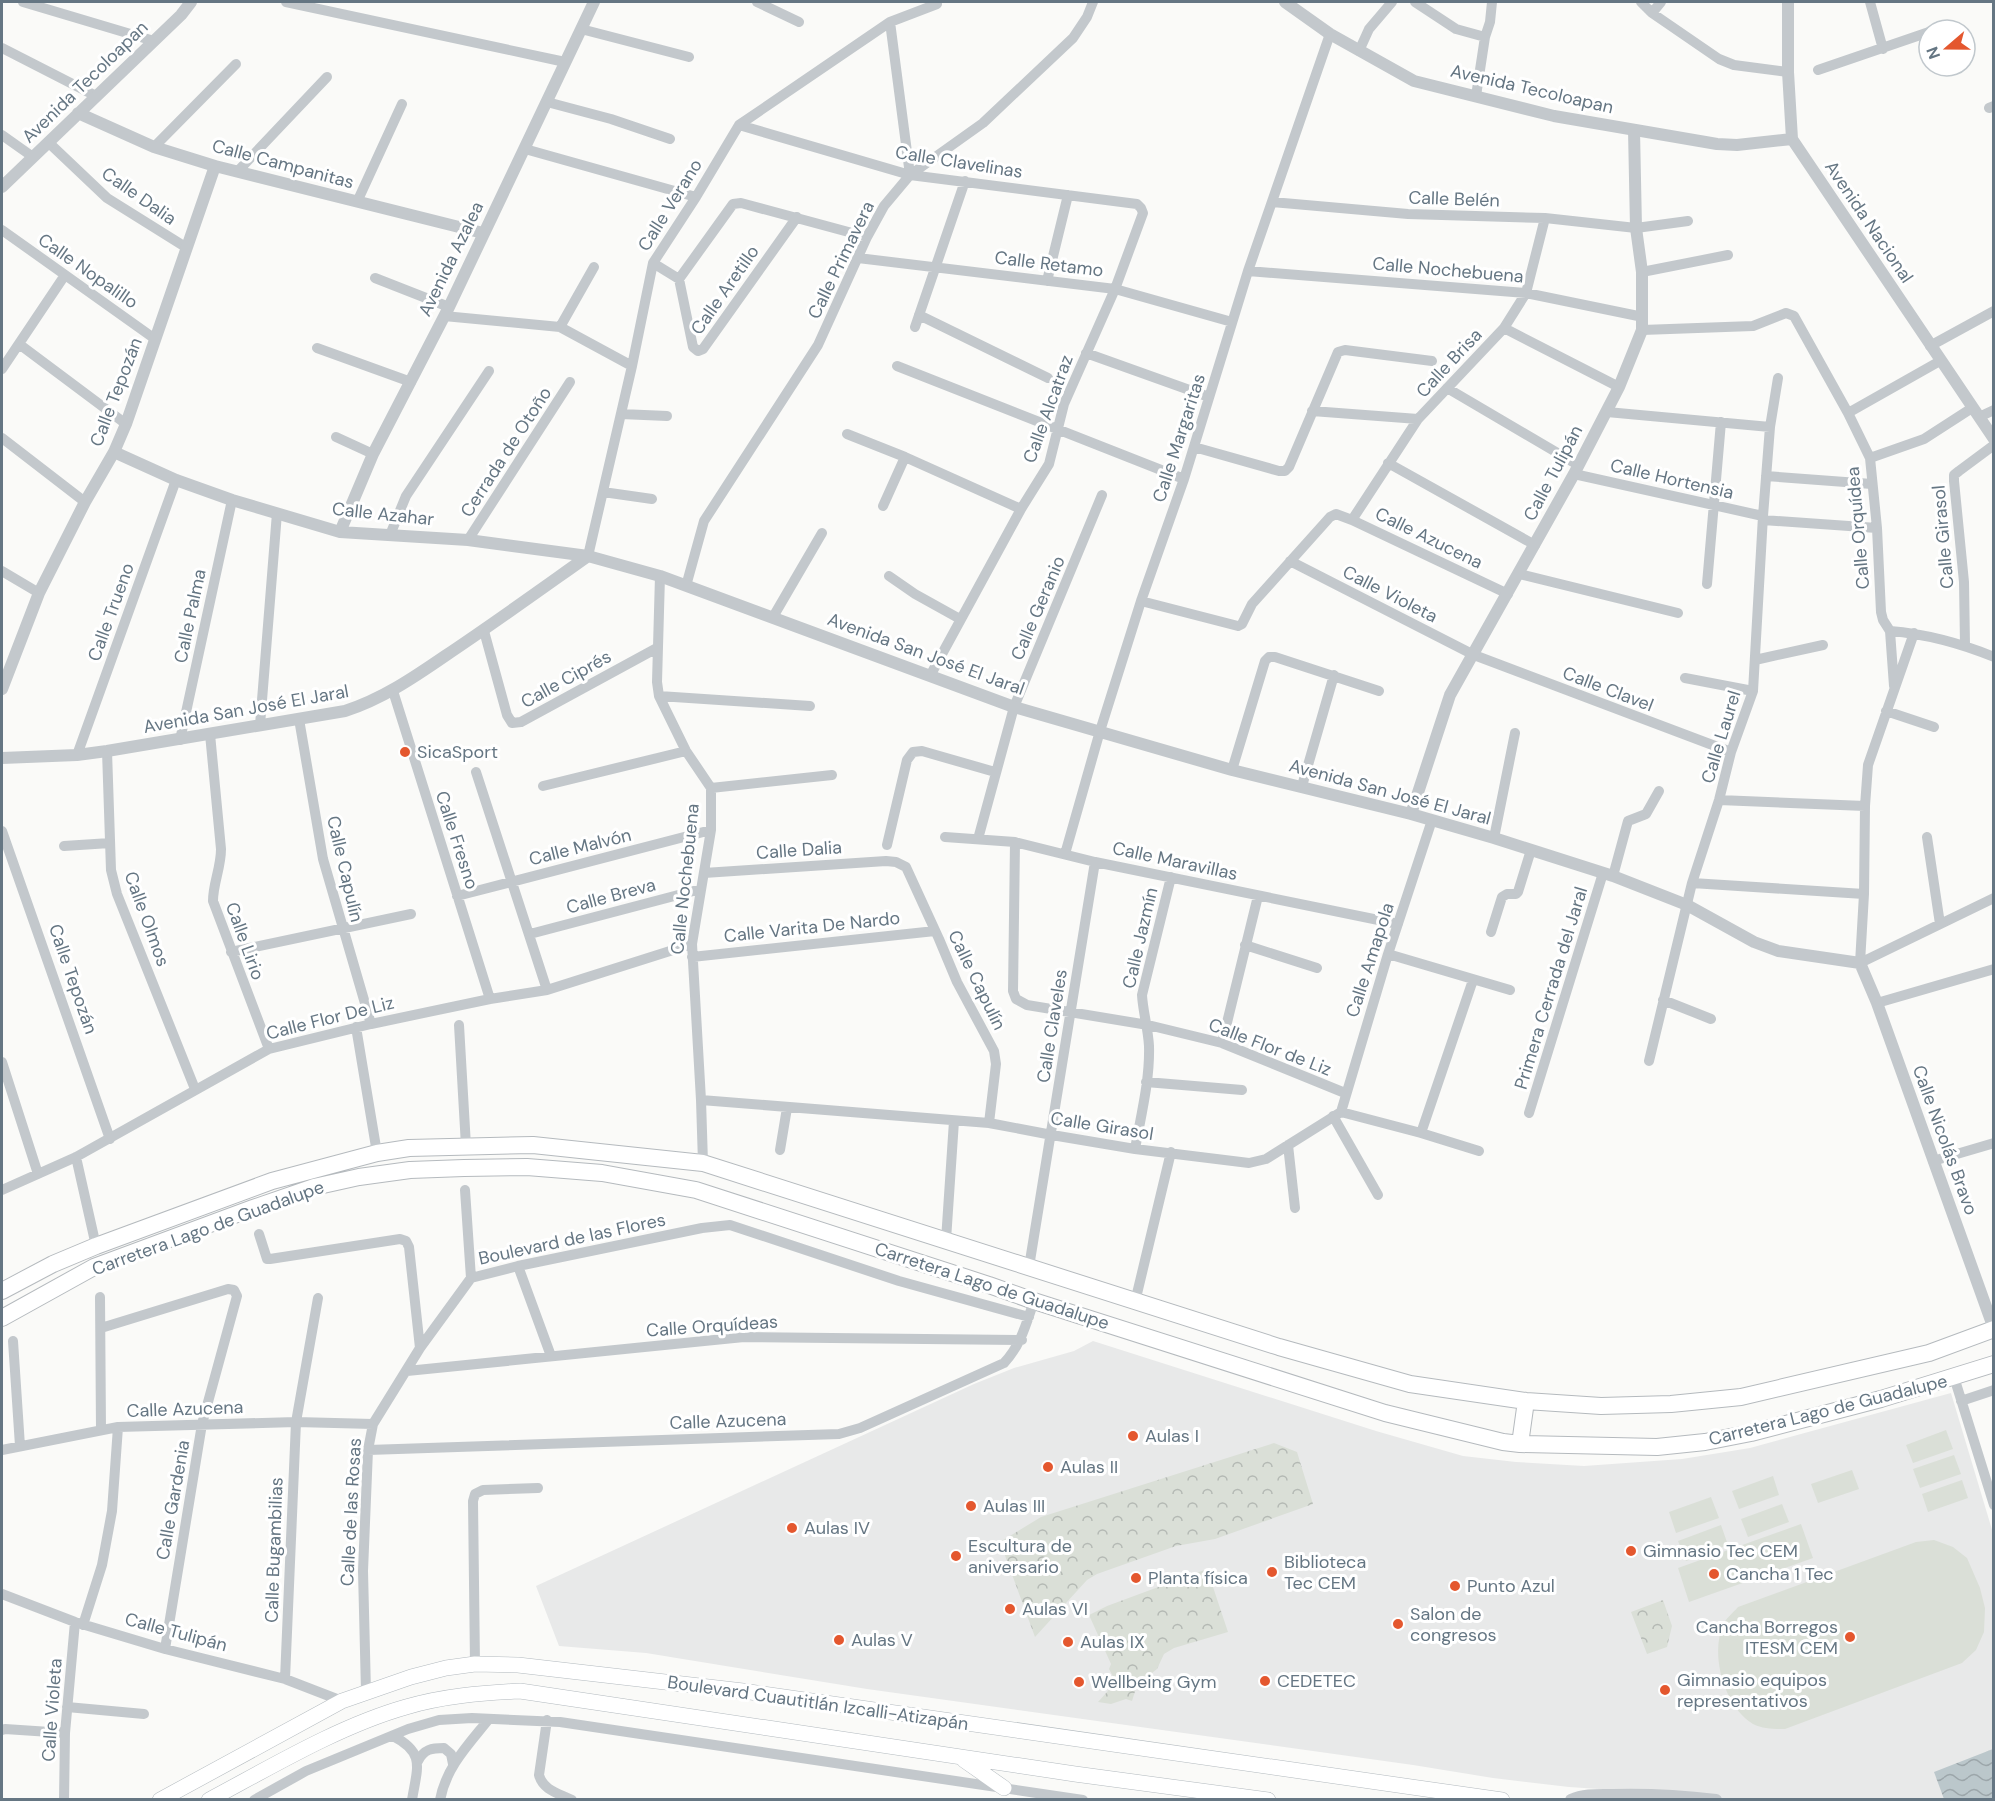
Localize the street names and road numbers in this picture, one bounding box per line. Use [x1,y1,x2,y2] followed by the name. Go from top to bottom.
[17,16,153,148] street label: Avenida Tecoloapan
[1448,59,1616,119] street label: Avenida Tecoloapan
[209,134,357,194] street label: Calle Campanitas
[893,140,1025,184] street label: Calle Clavelinas
[632,154,708,256] street label: Calle Verano
[1819,156,1919,288] street label: Avenida Nacional
[97,161,181,231] street label: Calle Dalia
[1408,185,1500,213] street label: Calle Belén
[802,197,880,323] street label: Calle Primavera
[413,198,489,320] street label: Avenida Azalea
[33,228,143,314] street label: Calle Nopalillo
[685,241,765,339] street label: Calle Aretillo
[993,245,1105,283] street label: Calle Retamo
[1371,251,1525,289] street label: Calle Nochebuena
[1411,323,1487,403] street label: Calle Brisa
[84,334,148,450] street label: Calle Tepozán
[1017,352,1079,466] street label: Calle Alcatraz
[1147,371,1211,505] street label: Calle Margaritas
[455,382,557,522] street label: Cerrada de Otoño
[1518,421,1588,525] street label: Calle Tulipán
[1608,453,1736,505] street label: Calle Hortensia
[1841,466,1875,590] street label: Calle Orquídea
[1927,484,1959,590] street label: Calle Girasol
[331,497,436,531] street label: Calle Azahar
[1371,502,1487,574] street label: Calle Azucena
[1005,552,1071,664] street label: Calle Geranio
[82,559,140,665] street label: Calle Trueno
[1338,560,1442,628] street label: Calle Violeta
[168,567,212,665] street label: Calle Palma
[824,607,1028,701] street label: Avenida San José El Jaral
[517,644,615,714] street label: Calle Ciprés
[1559,661,1657,717] street label: Calle Clavel
[141,679,351,739] street label: Avenida San José El Jaral
[1696,688,1746,786] street label: Calle Laurel
[1286,753,1494,831] street label: Avenida San José El Jaral
[430,788,484,892] street label: Calle Fresno
[665,802,705,956] street label: Calle Nochebuena
[321,813,369,925] street label: Calle Capulín
[526,823,634,871] street label: Calle Malvón
[755,835,843,865] street label: Calle Dalia
[1110,836,1240,886] street label: Calle Maravillas
[119,868,175,970] street label: Calle Olmos
[564,873,658,919] street label: Calle Breva
[1509,884,1593,1092] street label: Primera Cerrada del Jaral
[1117,885,1163,991] street label: Calle Jazmín
[220,899,270,983] street label: Calle Lirio
[1340,900,1400,1020] street label: Calle Amapola
[723,906,901,948] street label: Calle Varita De Nardo
[43,921,103,1037] street label: Calle Tepozán
[942,926,1012,1034] street label: Calle Capulín
[1031,968,1073,1084] street label: Calle Claveles
[264,991,396,1045] street label: Calle Flor De Liz
[1205,1013,1335,1081] street label: Calle Flor de Liz
[1907,1062,1983,1218] street label: Calle Nicolás Bravo
[1049,1106,1155,1146] street label: Calle Girasol
[89,1175,327,1281] street label: Carretera Lago de Guadalupe
[476,1207,668,1271] street label: Boulevard de las Flores
[872,1237,1112,1335] street label: Carretera Lago de Guadalupe
[645,1309,779,1343] street label: Calle Orquídeas
[1706,1369,1950,1451] street label: Carretera Lago de Guadalupe
[126,1395,244,1423] street label: Calle Azucena
[669,1407,787,1435] street label: Calle Azucena
[335,1437,367,1587] street label: Calle de las Rosas
[151,1438,195,1562] street label: Calle Gardenia
[259,1477,289,1623] street label: Calle Bugambilias
[122,1607,230,1657] street label: Calle Tulipán
[36,1658,68,1762] street label: Calle Violeta
[666,1670,970,1736] street label: Boulevard Cuautitlán Izcalli-Atizapán

